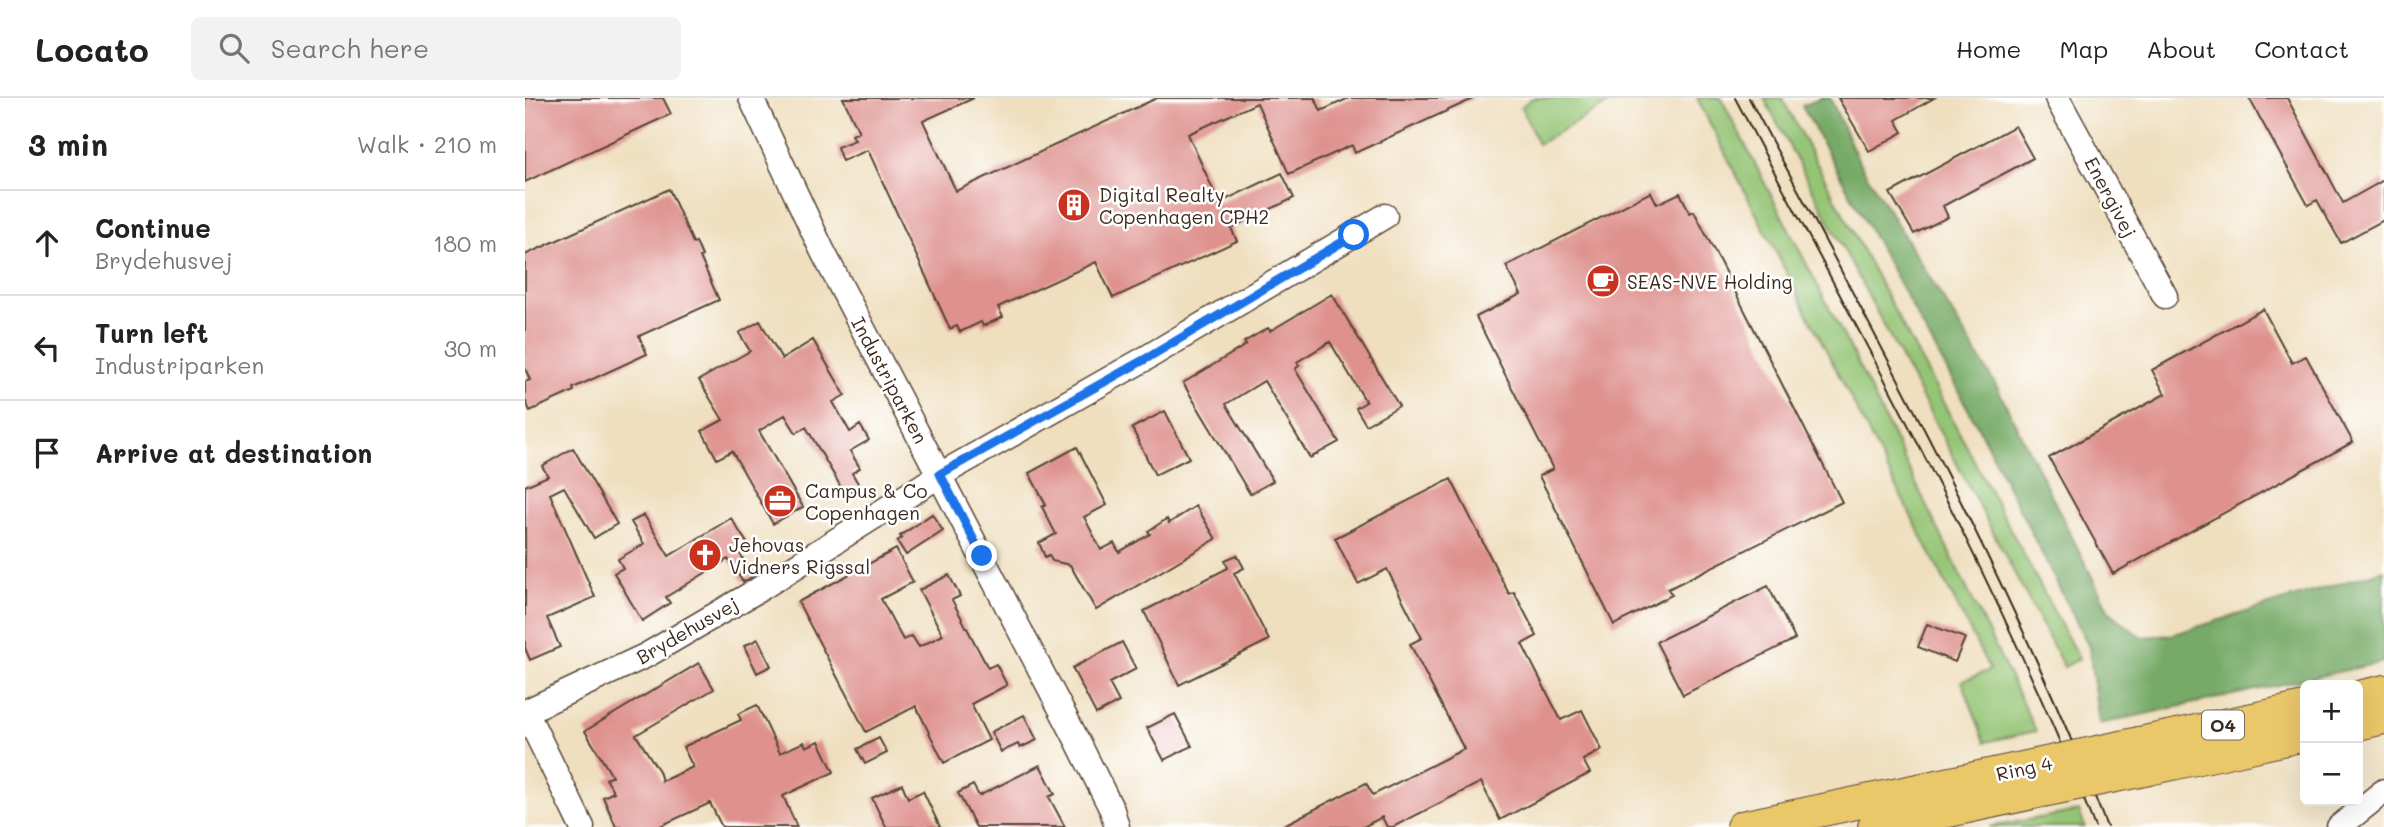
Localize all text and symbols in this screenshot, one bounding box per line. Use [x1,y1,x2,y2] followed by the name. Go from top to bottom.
[191,17,681,80] search box
[35,27,149,70] text: Locato
[215,29,253,67] icon: search
[271,31,429,65] text: Search here
[1956,33,2021,64] text: Home
[2059,33,2108,64] text: Map
[2146,33,2216,64] text: About
[2254,33,2349,64] text: Contact
[28,124,108,164] text: 3 min
[357,129,497,159] text: Walk · 210 m
[2079,152,2143,242] street label: Energivej
[1099,182,1269,229] place label: Digital Realty Copenhagen CPH2
[1055,186,1093,224] building icon: Digital Realty Copenhagen CPH2
[95,211,211,245] text: Continue
[1338,219,1369,250] route start
[28,224,66,262] icon: ahead
[433,228,497,258] text: 180 m
[95,245,233,275] text: Brydehusvej
[1584,262,1622,300] cafe icon: SEAS-NVE Holding
[1627,269,1793,294] place label: SEAS-NVE Holding
[846,312,934,448] street label: Industriparken
[95,316,208,350] text: Turn left
[28,329,66,367] icon: left
[444,333,497,363] text: 30 m
[95,350,264,380] text: Industriparken
[28,434,66,472] icon: arrive
[95,436,372,470] text: Arrive at destination
[805,478,928,525] place label: Campus & Co Copenhagen
[761,482,799,520] office icon: Campus & Co Copenhagen
[729,532,870,579] place label: Jehovas Vidners Rigssal
[686,536,724,574] church icon: Jehovas Vidners Rigssal
[966,540,997,571] route end
[632,591,742,669] street label: Brydehusvej
[2300,680,2363,806] map controls
[2300,680,2363,743] button: +
[2202,710,2244,740] road number: O4
[2300,743,2363,806] button: −
[1994,750,2054,786] street label: Ring 4

